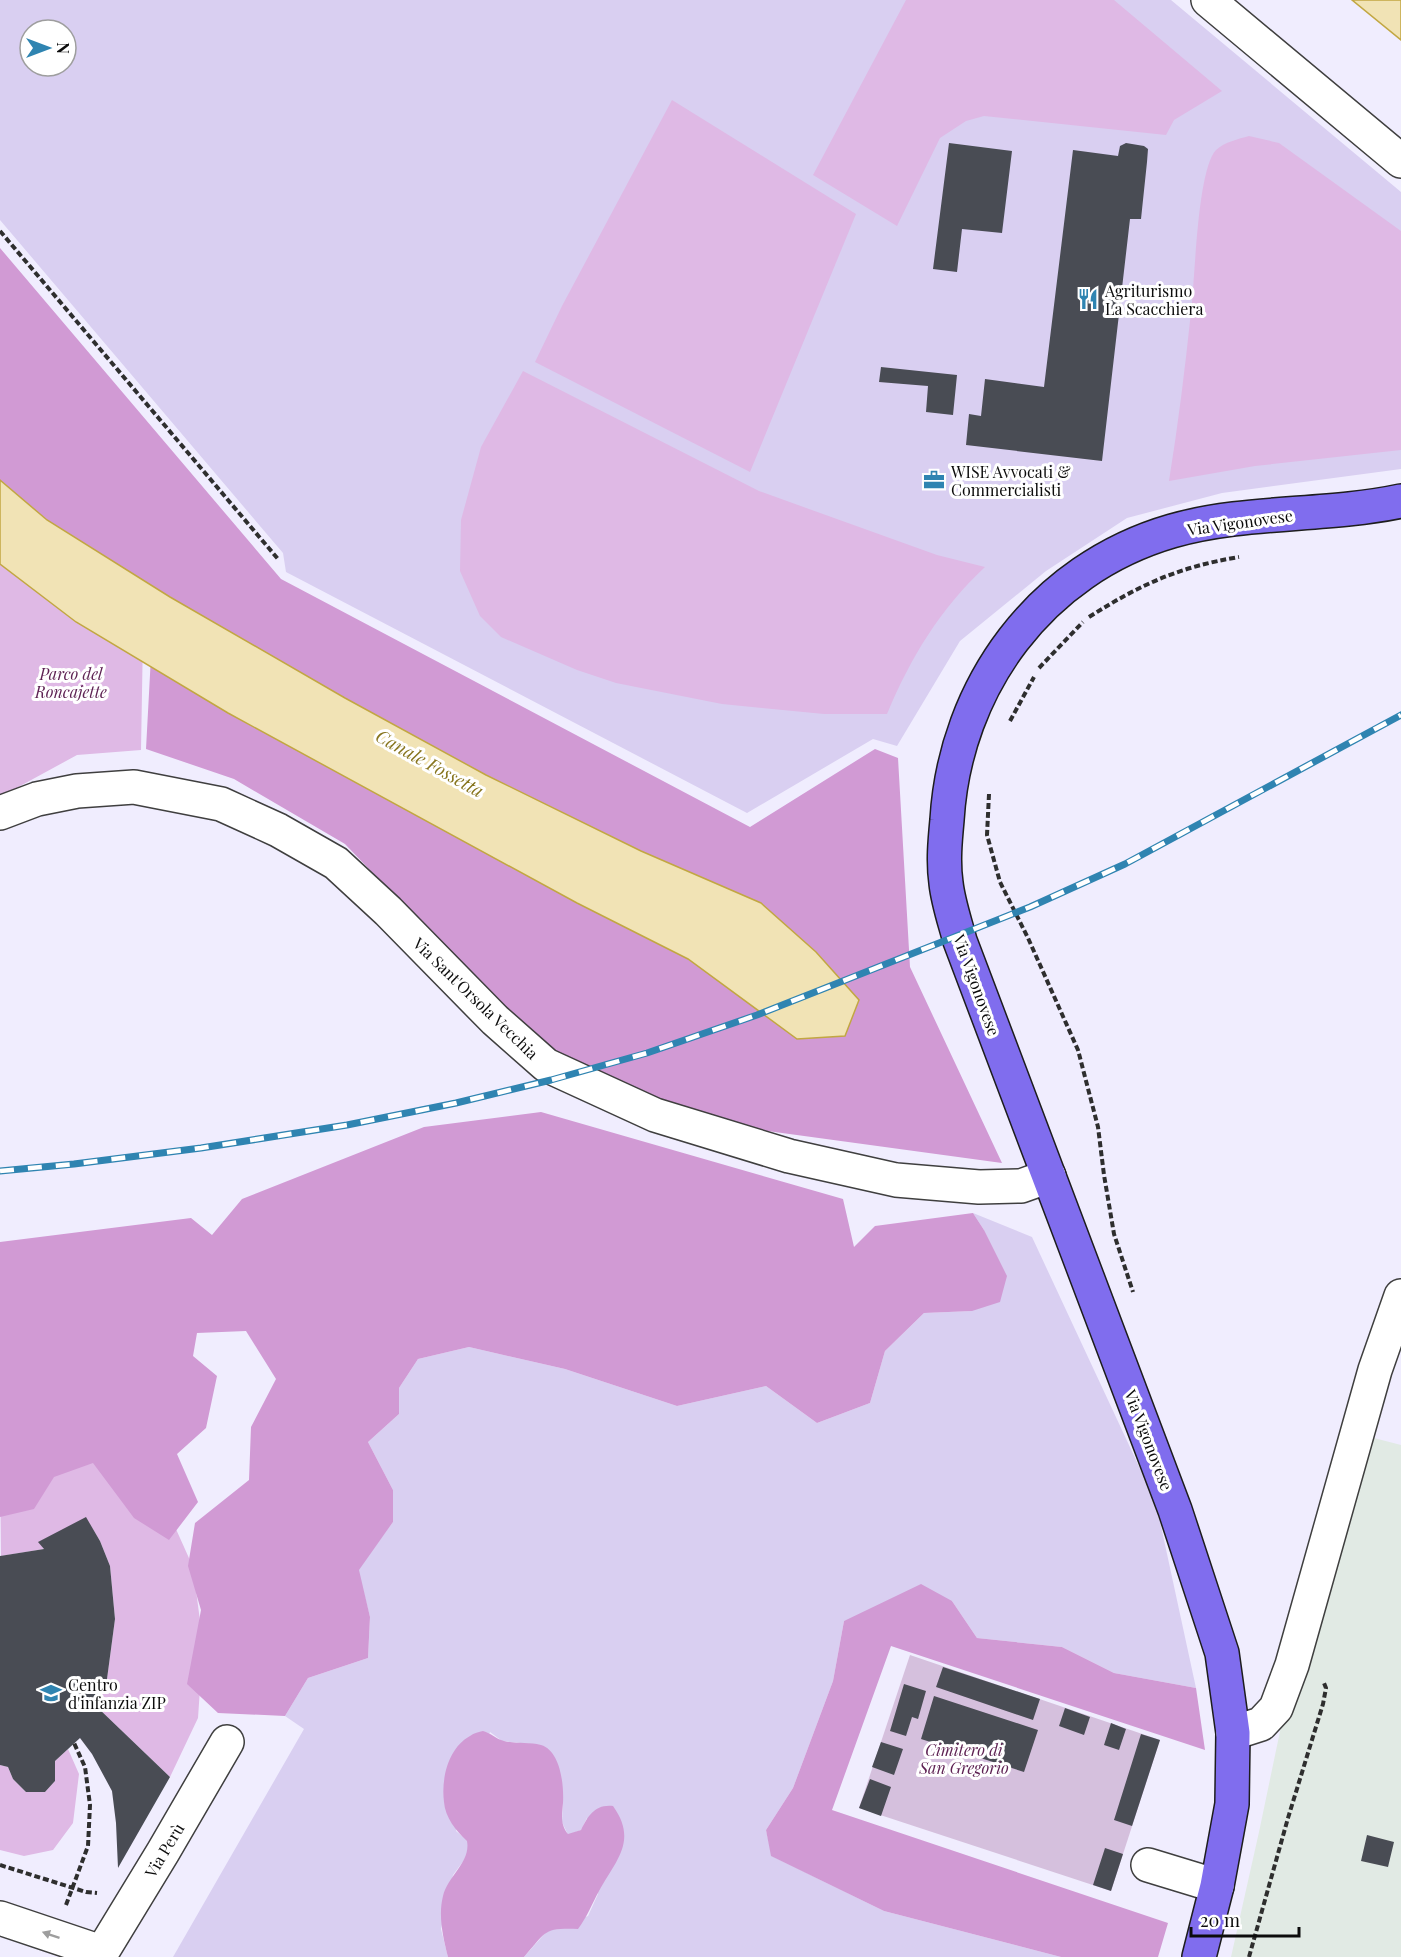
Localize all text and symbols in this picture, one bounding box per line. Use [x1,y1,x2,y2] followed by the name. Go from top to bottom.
[18,18,78,78] north arrow
[53,42,74,54] text: N
[1104,280,1203,319] place label: Agriturismo La Scacchiera
[1076,287,1100,311] restaurant icon: Agriturismo La Scacchiera
[950,461,1071,500] place label: WISE Avvocati & Commercialisti
[922,468,946,492] office icon: WISE Avvocati & Commercialisti
[1185,504,1294,540] street label: Via Vigonovese
[34,663,107,702] park label: Parco del Roncajette
[372,723,488,803] water label: Canale Fossetta
[949,931,1005,1038] street label: Via Vigonovese
[408,932,543,1063] street label: Via Sant'Orsola Vecchia
[1120,1386,1178,1493] street label: Via Vigonovese
[68,1674,166,1713] place label: Centro d'infanzia ZIP
[39,1681,63,1705] school or university icon: Centro d'infanzia ZIP
[918,1739,1009,1778] park label: Cimitero di San Gregorio
[139,1819,188,1882] street label: Via Perù
[1191,1900,1299,1938] scale bar
[1200,1908,1240,1932] text: 20 m
[42,1930,60,1940] one-way arrow

